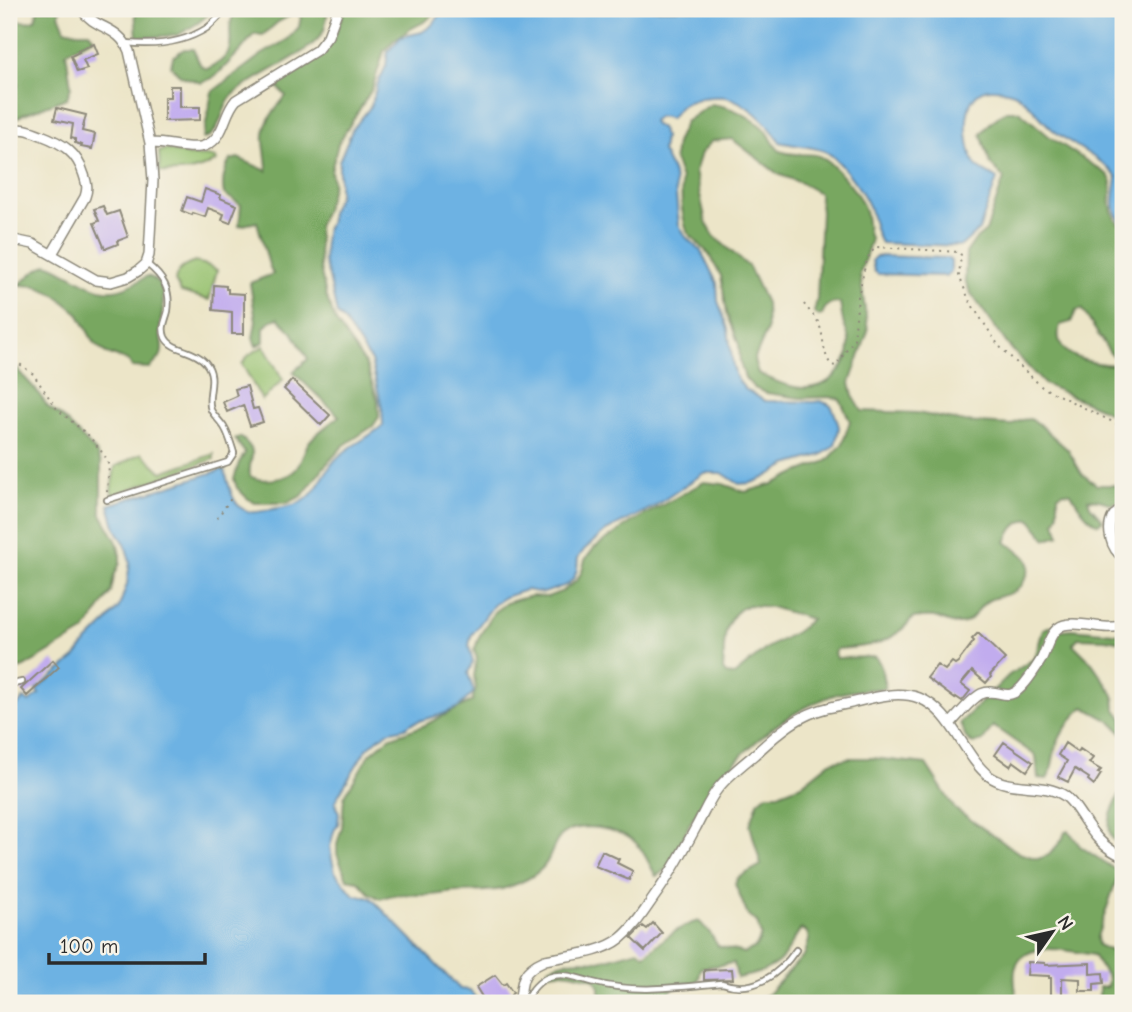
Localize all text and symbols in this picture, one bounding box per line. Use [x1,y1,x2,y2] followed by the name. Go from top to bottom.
[1016,897,1086,967] north arrow
[1053,912,1078,934] text: N
[49,921,205,965] scale bar
[60,934,118,958] text: 100 m

